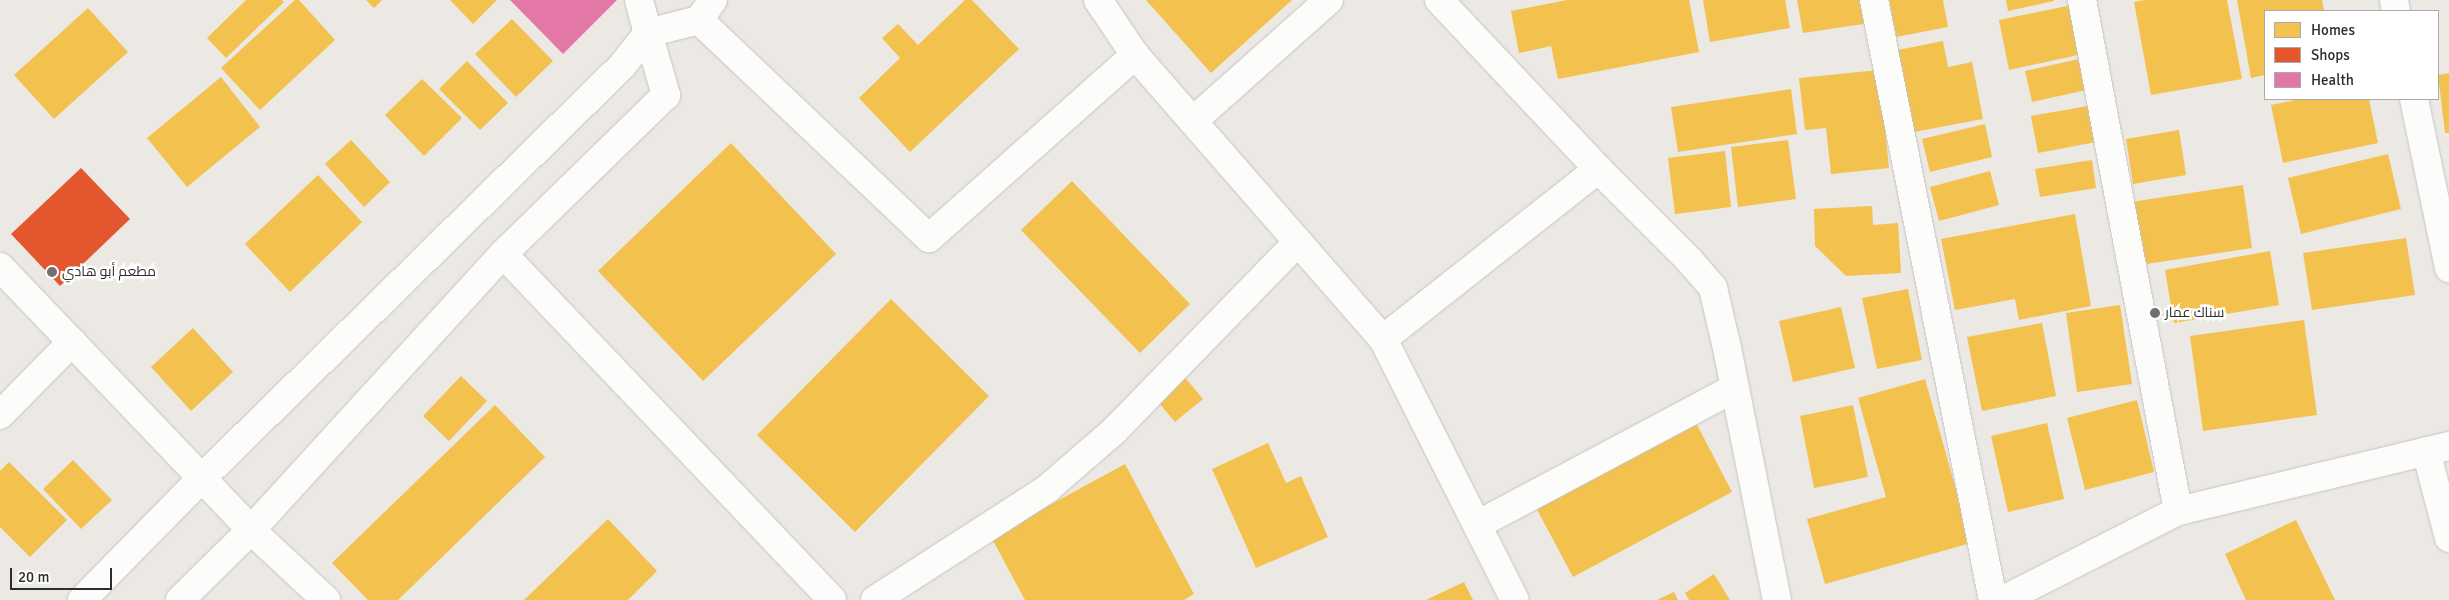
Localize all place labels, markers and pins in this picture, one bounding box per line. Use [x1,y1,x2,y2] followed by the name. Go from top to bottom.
[62,264,156,280] place label: مطعم أبو هادي
[46,266,58,278] marker: مطعم أبو هادي
[2165,305,2224,321] place label: سناك عمار
[2149,307,2161,319] marker: سناك عمار

